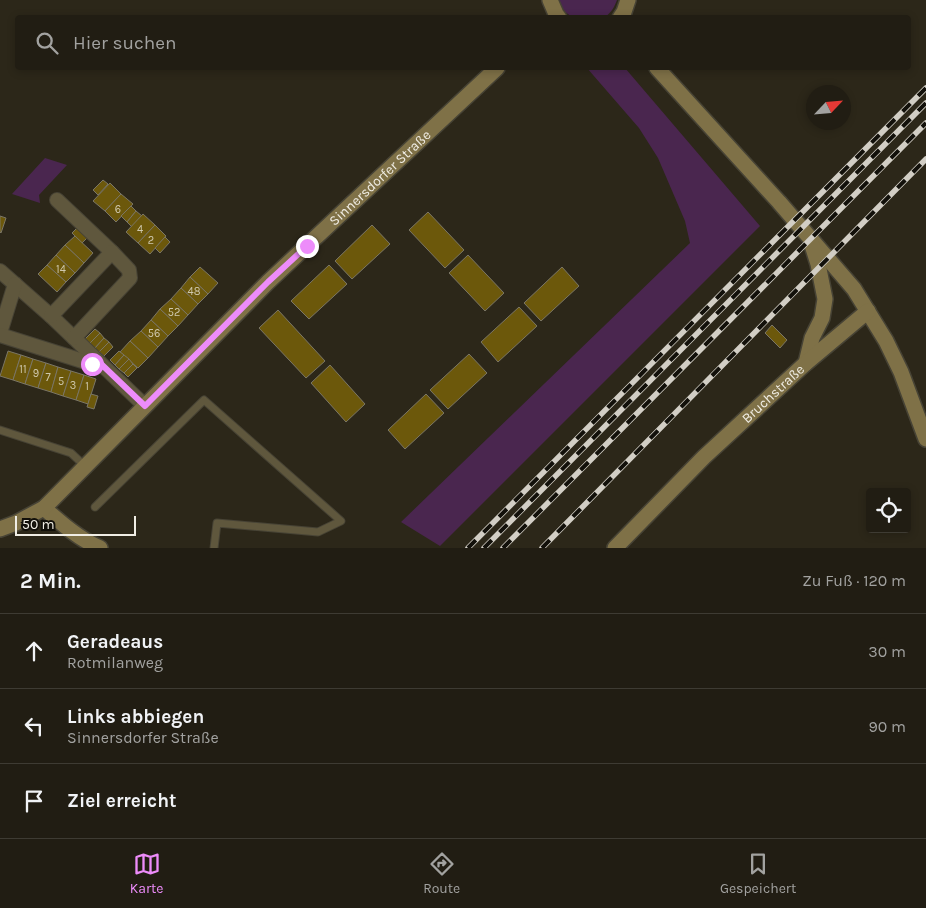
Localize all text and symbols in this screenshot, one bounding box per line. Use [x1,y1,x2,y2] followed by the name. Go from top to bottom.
[15,15,911,70] search box
[33,29,61,57] icon: search
[73,32,176,54] text: Hier suchen
[806,85,851,130] north arrow
[326,126,434,230] street label: Sinnersdorfer Straße
[115,203,121,216] house number: 6
[137,223,143,236] house number: 4
[148,234,154,247] house number: 2
[296,235,319,258] route end
[56,263,66,276] house number: 14
[188,285,201,298] house number: 48
[168,306,180,319] house number: 52
[148,327,160,340] house number: 56
[81,353,104,376] route start
[738,361,808,427] street label: Bruchstraße
[19,363,27,376] house number: 11
[33,367,39,380] house number: 9
[45,371,51,384] house number: 7
[58,375,64,388] house number: 5
[70,379,76,392] house number: 3
[85,380,89,393] house number: 1
[866,488,911,533] map controls
[866,488,911,533] button: locate
[15,513,136,536] scale bar
[22,516,55,533] text: 50 m
[20,569,81,593] text: 2 Min.
[802,571,906,590] text: Zu Fuß · 120 m
[67,631,163,653] text: Geradeaus
[20,637,48,665] icon: ahead
[868,642,906,661] text: 30 m
[67,653,163,672] text: Rotmilanweg
[67,706,204,728] text: Links abbiegen
[20,712,48,740] icon: left
[868,717,906,736] text: 90 m
[67,728,219,747] text: Sinnersdorfer Straße
[20,787,48,815] icon: arrive
[67,790,177,812] text: Ziel erreicht
[130,850,164,897] tab: Karte
[423,850,460,897] tab: Route
[720,850,796,897] tab: Gespeichert

